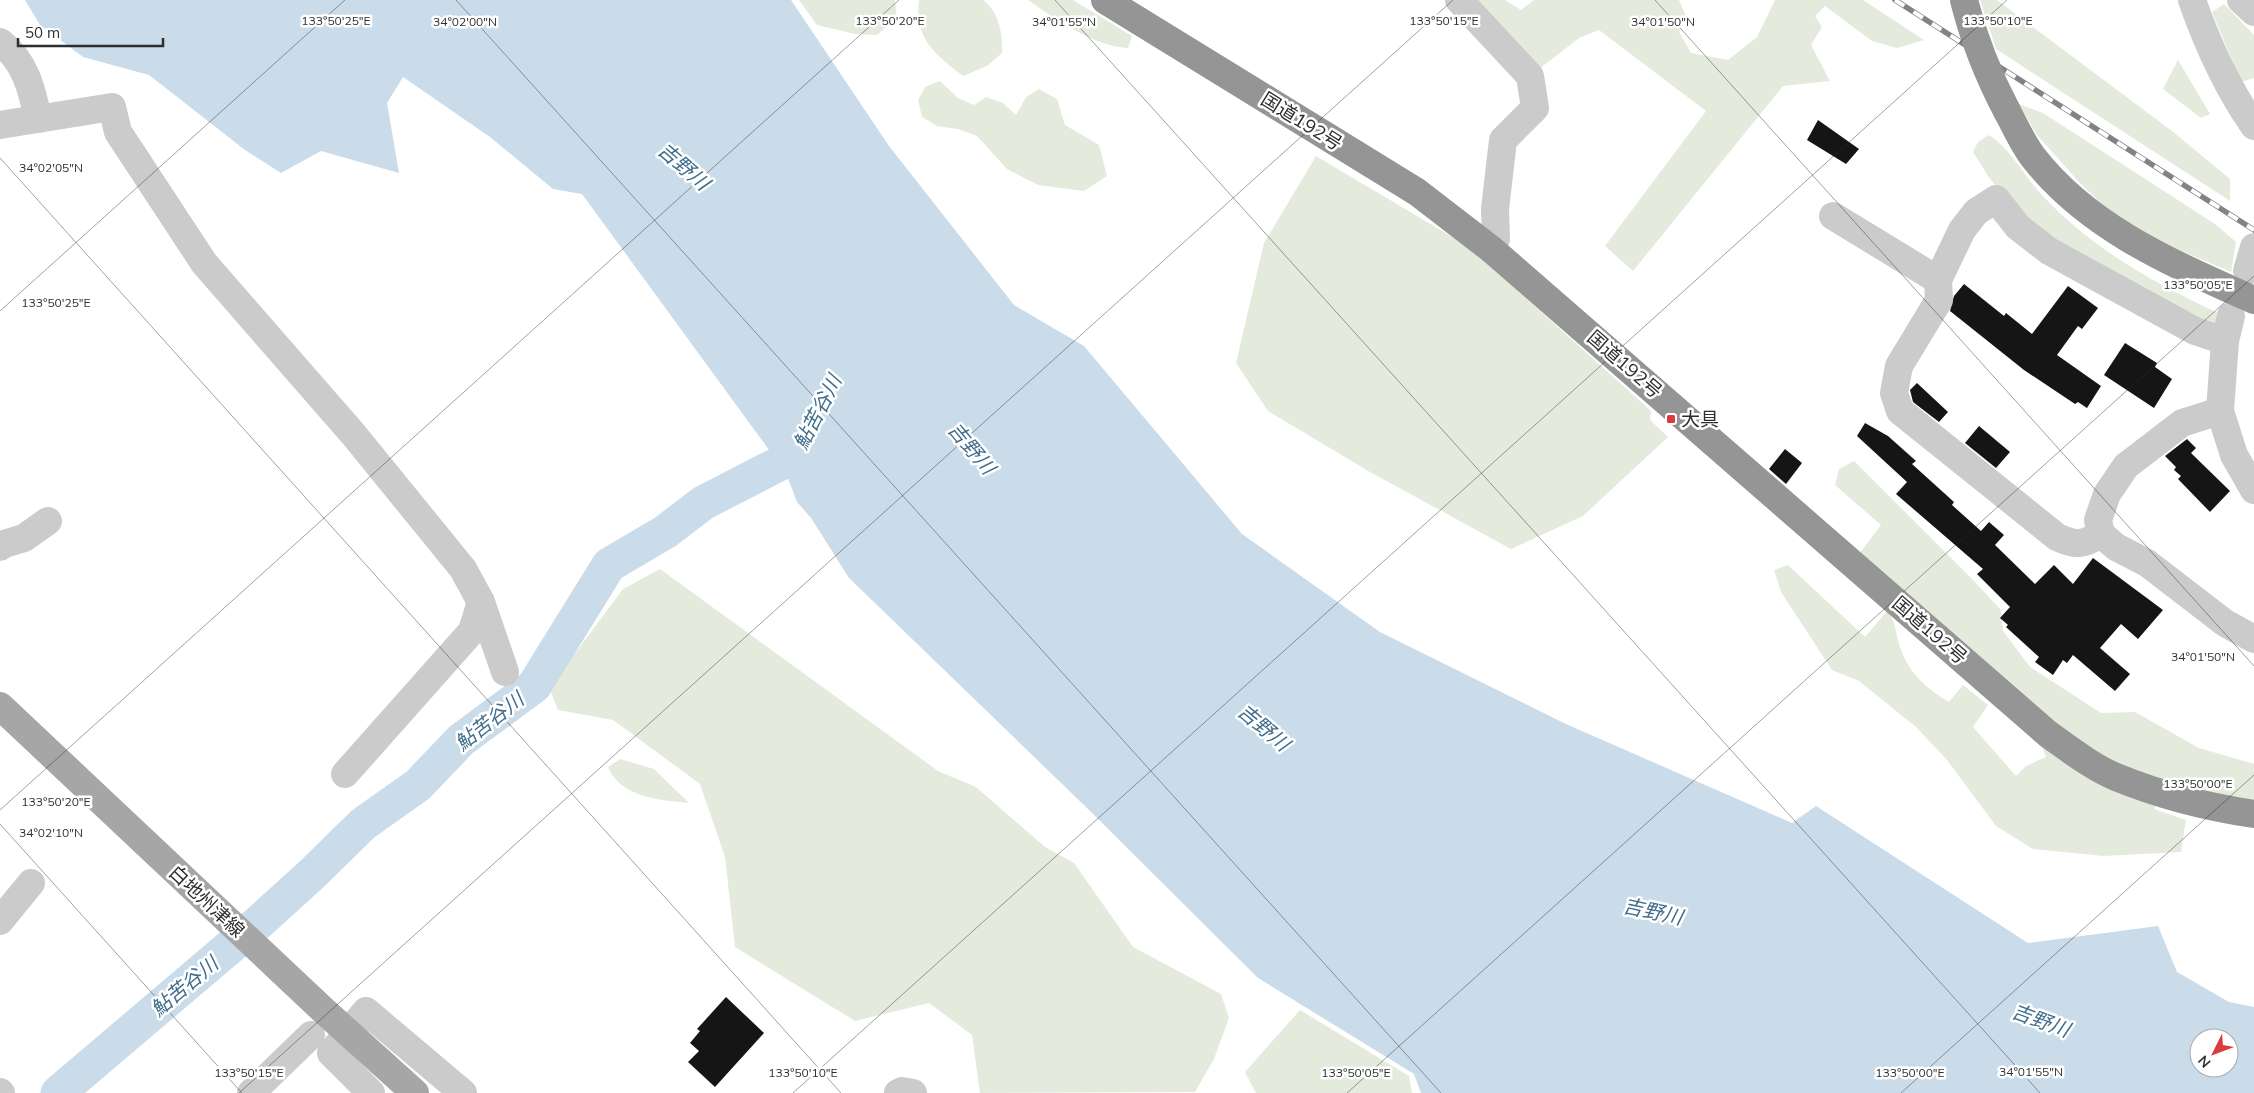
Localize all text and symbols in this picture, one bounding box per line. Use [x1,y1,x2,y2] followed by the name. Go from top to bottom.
[301,13,371,28] text: 133°50'25"E
[855,13,925,28] text: 133°50'20"E
[1409,13,1479,28] text: 133°50'15"E
[1963,13,2033,28] text: 133°50'10"E
[433,14,497,29] text: 34°02'00"N
[1032,14,1096,29] text: 34°01'55"N
[1631,14,1695,29] text: 34°01'50"N
[18,15,162,47] scale bar
[25,23,60,42] text: 50 m
[1257,87,1347,155] street label: 国道192号
[653,137,716,196] water label: 吉野川
[19,160,83,175] text: 34°02'05"N
[2163,277,2233,292] text: 133°50'05"E
[21,295,91,310] text: 133°50'25"E
[1583,325,1667,403] street label: 国道192号
[788,369,847,453] water label: 鮎苦谷川
[1681,407,1719,431] place label: 大具
[1665,413,1677,425] marker: 大具
[943,417,1002,481] water label: 吉野川
[1888,591,1972,669] street label: 国道192号
[2171,649,2235,664] text: 34°01'50"N
[450,685,530,755] water label: 鮎苦谷川
[1233,698,1297,757] water label: 吉野川
[2163,776,2233,791] text: 133°50'00"E
[21,794,91,809] text: 133°50'20"E
[19,825,83,840] text: 34°02'10"N
[164,860,250,942] street label: 白地州津線
[1621,893,1687,930] water label: 吉野川
[145,949,224,1021] water label: 鮎苦谷川
[2009,998,2075,1043] water label: 吉野川
[2189,1028,2239,1078] north arrow
[2194,1052,2215,1072] text: N
[1999,1064,2063,1079] text: 34°01'55"N
[214,1065,284,1080] text: 133°50'15"E
[768,1065,838,1080] text: 133°50'10"E
[1321,1065,1391,1080] text: 133°50'05"E
[1875,1065,1945,1080] text: 133°50'00"E

